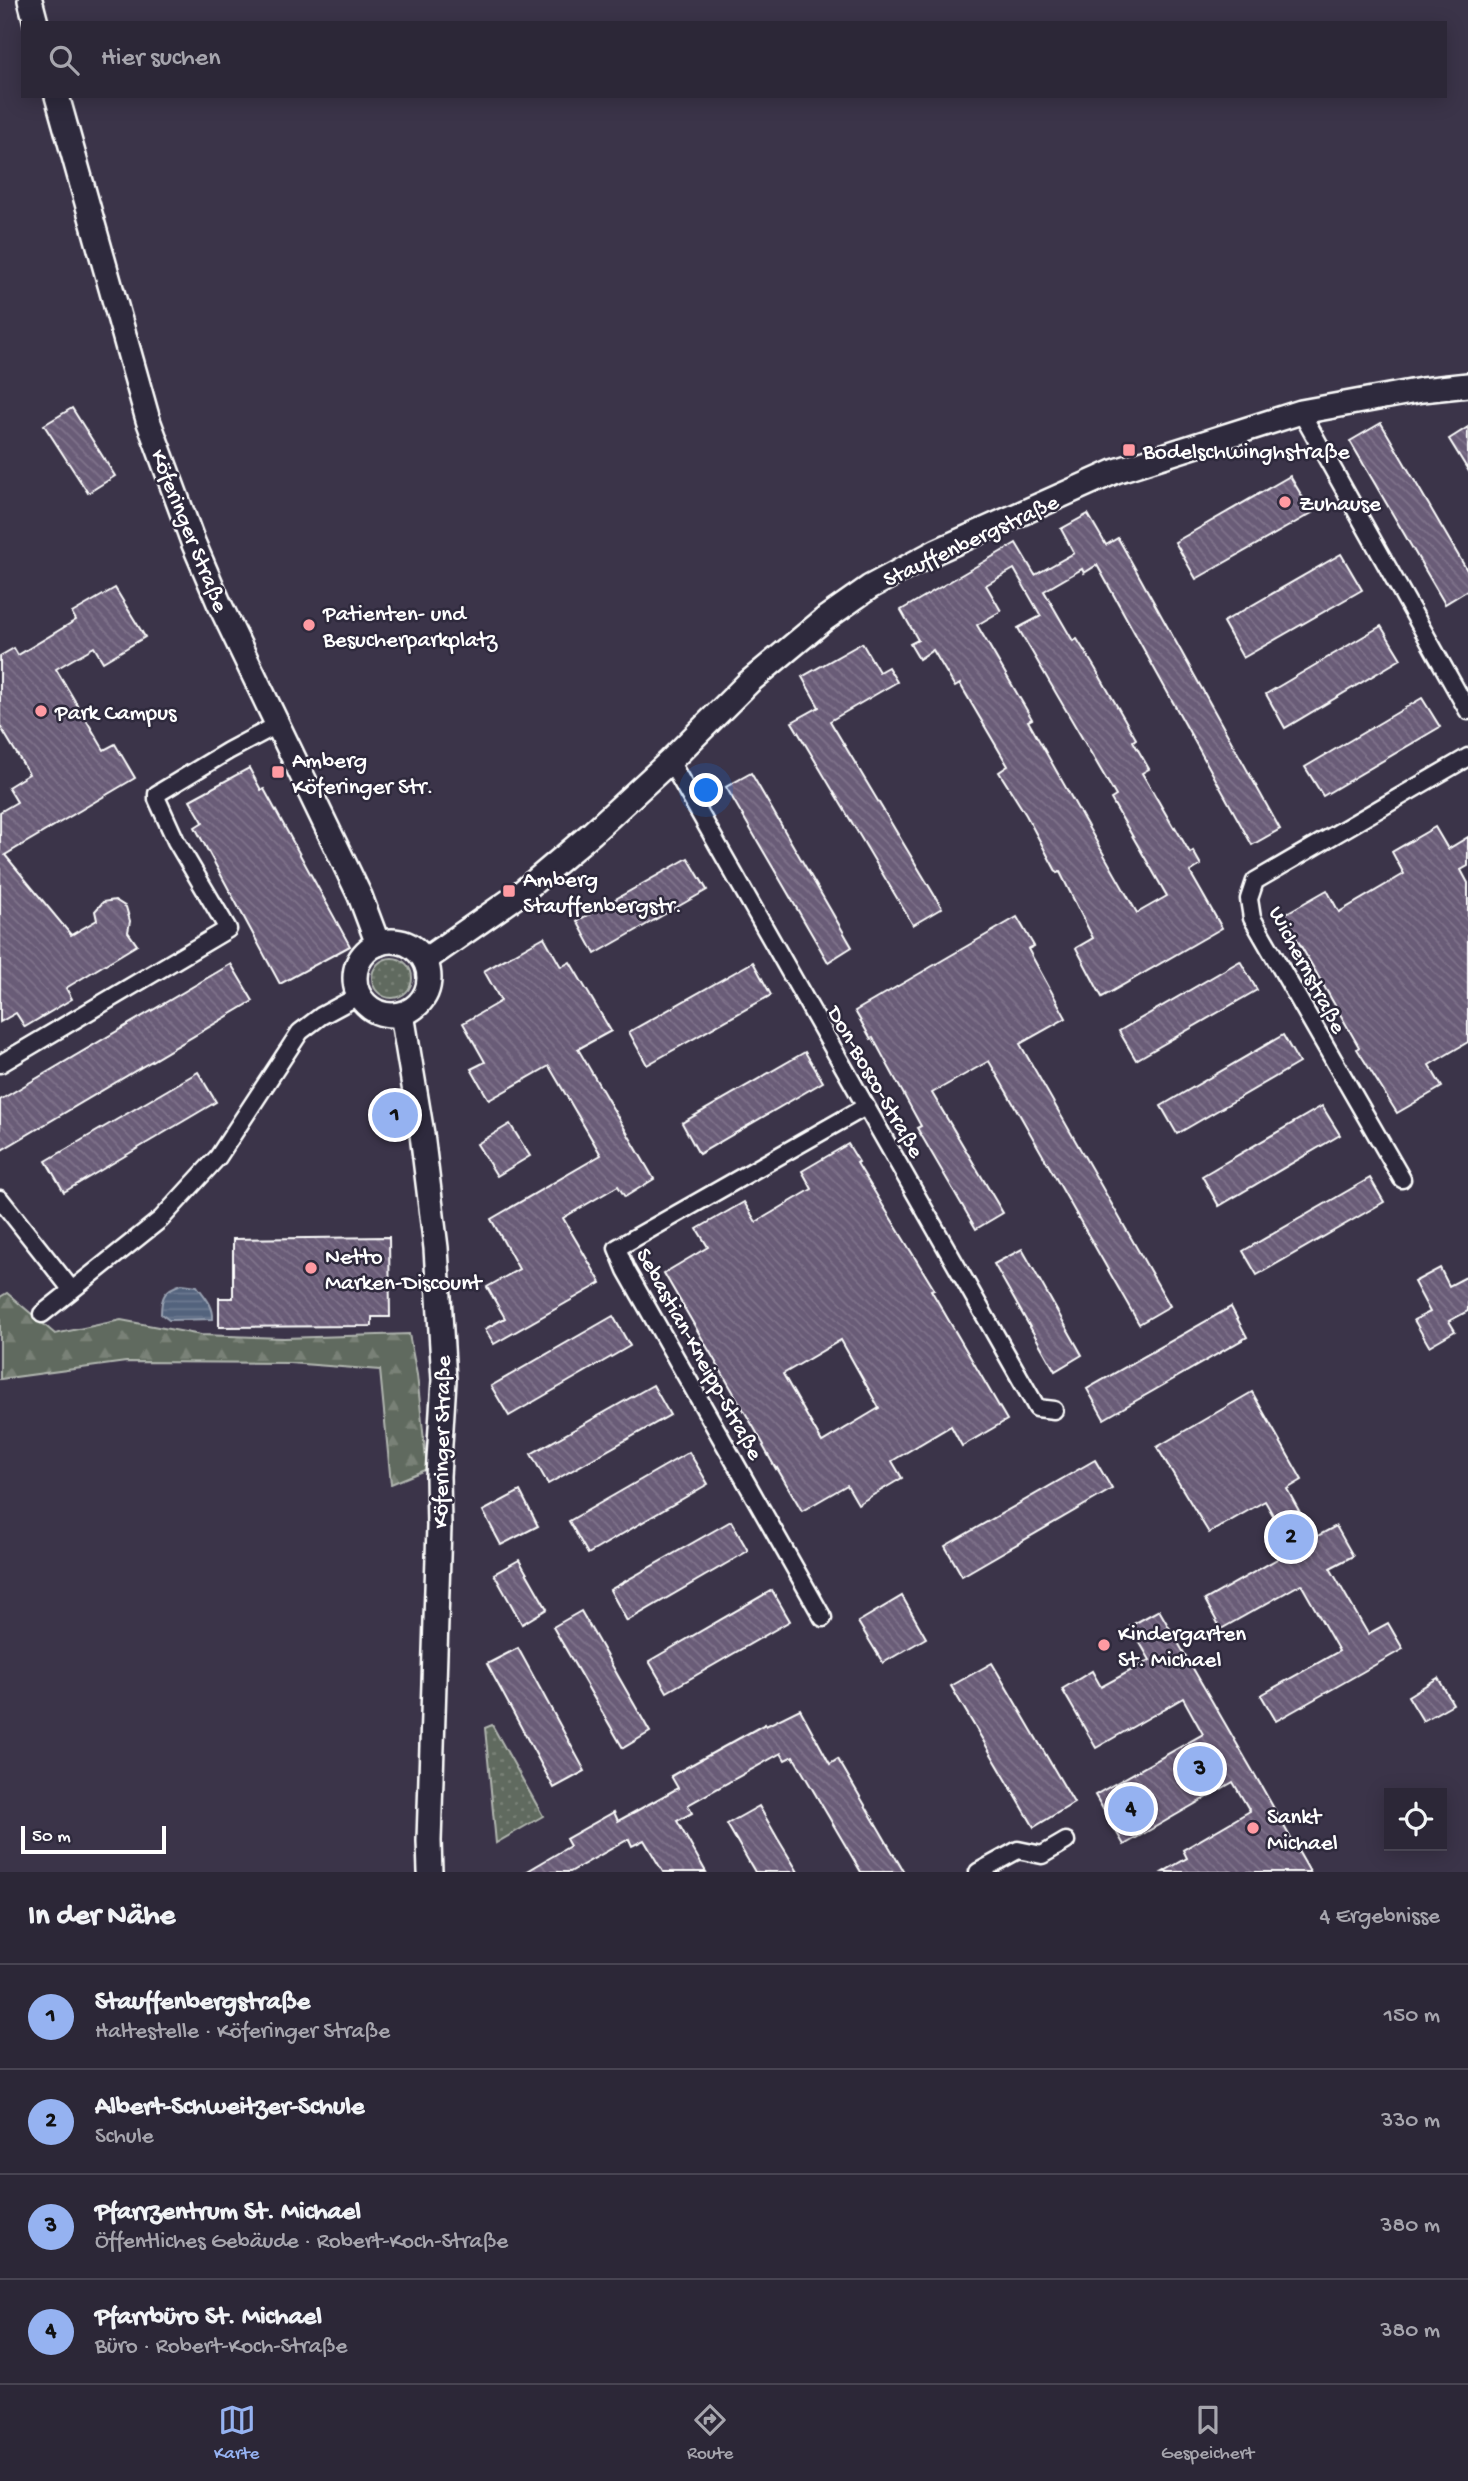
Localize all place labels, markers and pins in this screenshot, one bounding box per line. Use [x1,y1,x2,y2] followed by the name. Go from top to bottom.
[1142,440,1351,467] place label: Bodelschwinghstraße
[1121,442,1137,458] marker: Bodelschwinghstraße
[1299,492,1382,519] place label: Zuhause
[1277,494,1293,510] marker: Zuhause
[322,602,498,655] place label: Patienten- und Besucherparkplatz
[301,617,317,633] marker: Patienten- und Besucherparkplatz
[54,701,177,728] place label: Park Campus
[33,703,49,719] marker: Park Campus
[292,749,434,802] place label: Amberg Köferinger Str.
[270,764,286,780] marker: Amberg Köferinger Str.
[523,868,682,921] place label: Amberg Stauffenbergstr.
[501,883,517,899] marker: Amberg Stauffenbergstr.
[372,1089,418,1141] pin: 1
[325,1245,483,1298] place label: Netto Marken-Discount
[303,1260,319,1276] marker: Netto Marken-Discount
[1268,1511,1314,1563] pin: 2
[1118,1622,1246,1675] place label: Kindergarten St. Michael
[1096,1637,1112,1653] marker: Kindergarten St. Michael
[1177,1743,1223,1795] pin: 3
[1108,1783,1154,1835] pin: 4
[1267,1805,1338,1858] place label: Sankt Michael
[1245,1820,1261,1836] marker: Sankt Michael

